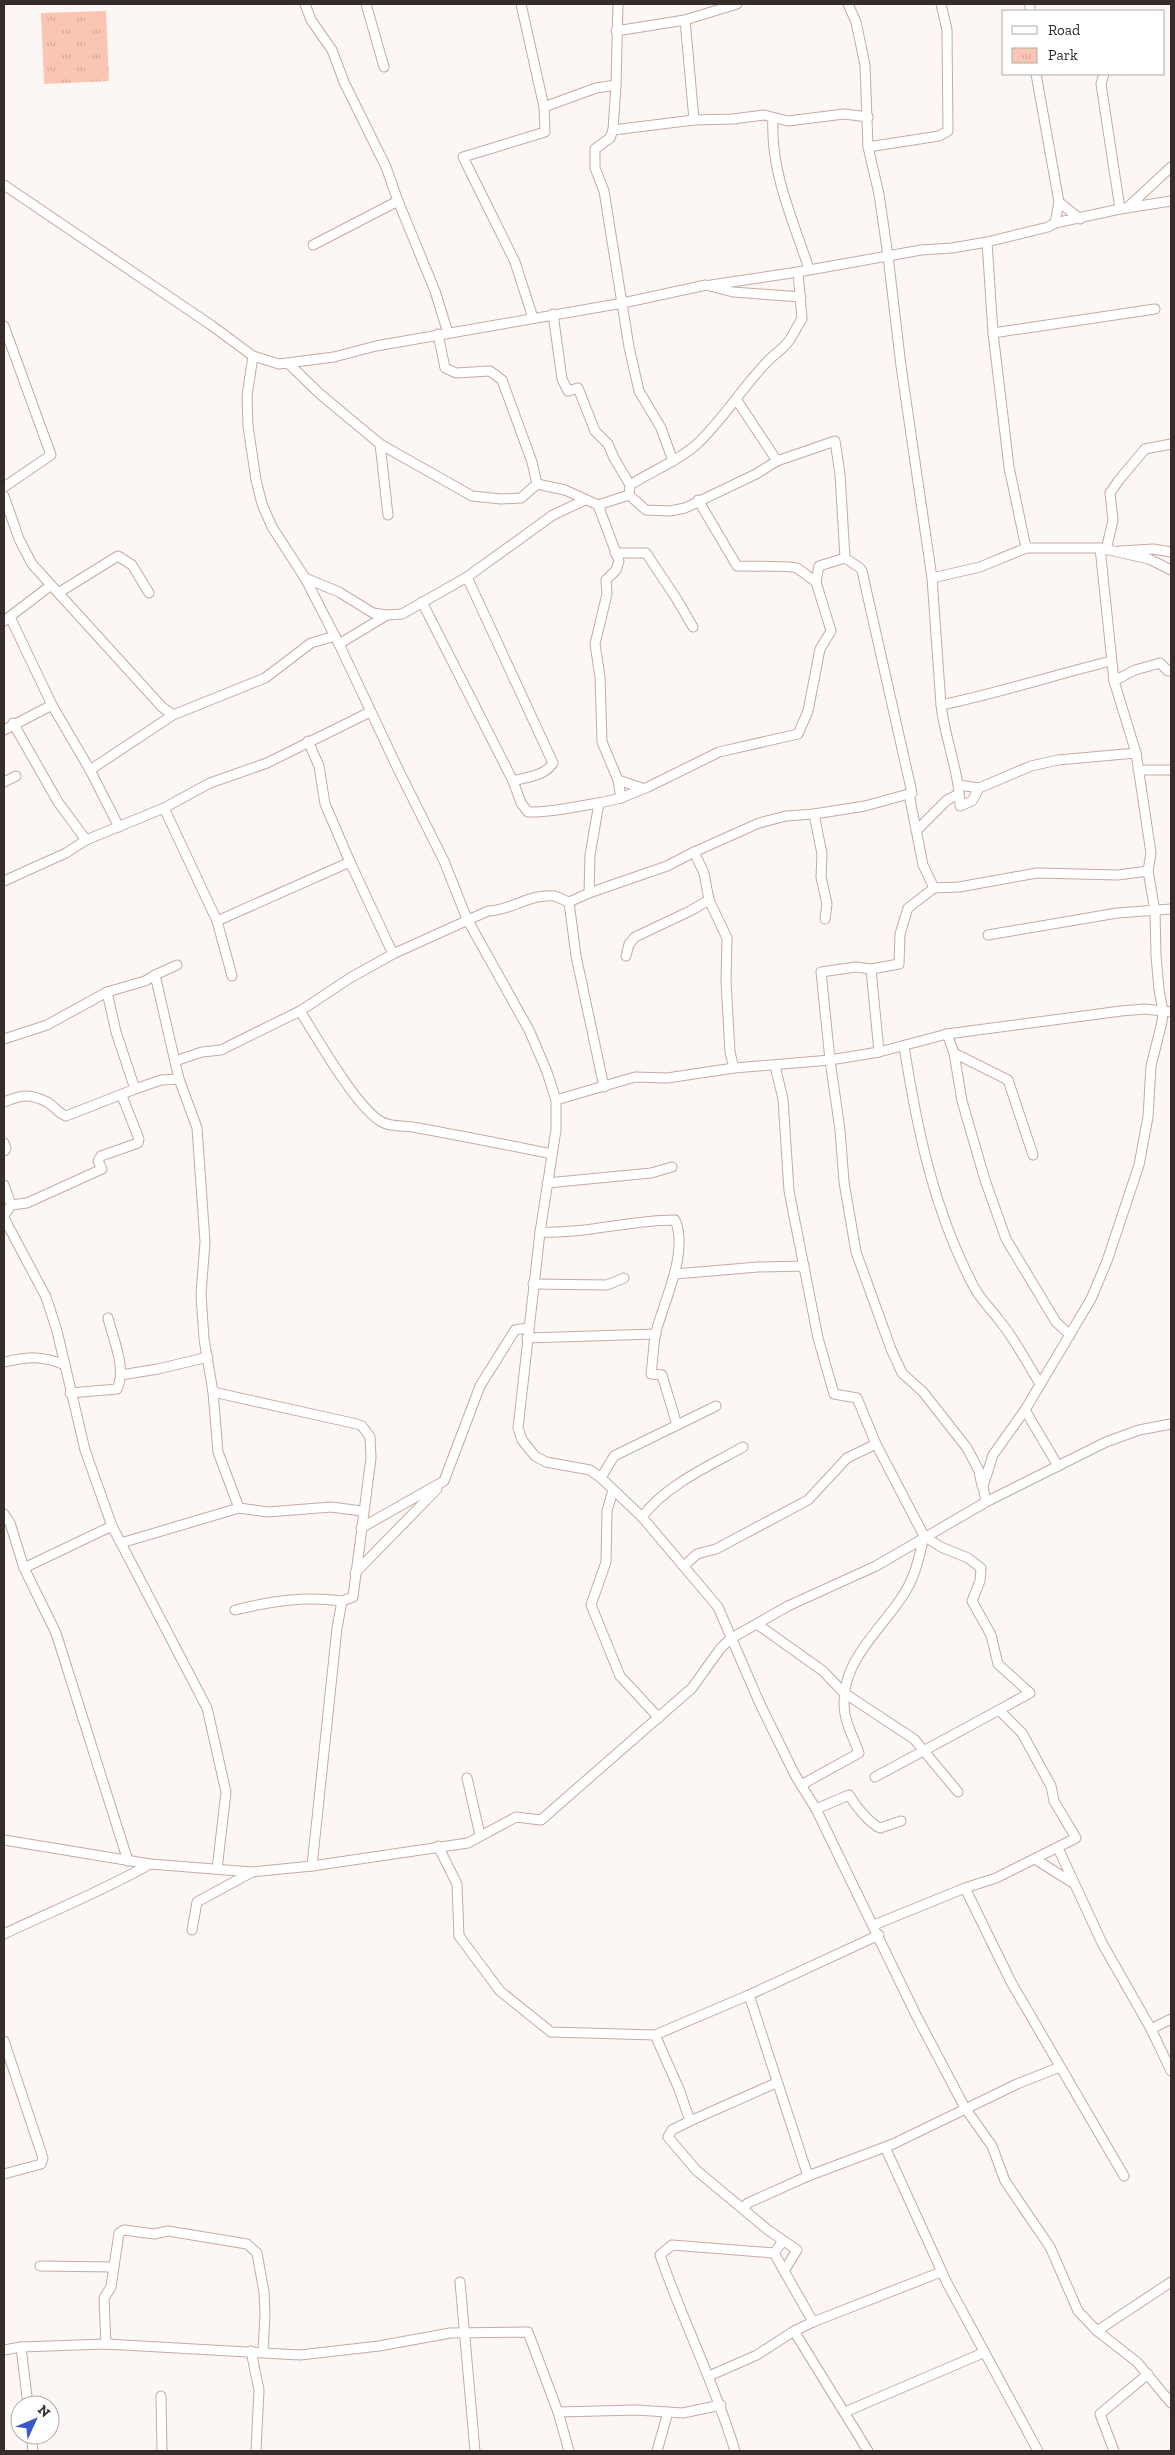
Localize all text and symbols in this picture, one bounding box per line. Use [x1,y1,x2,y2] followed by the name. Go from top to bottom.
[1002,10,1165,75] legend
[1048,21,1081,39] text: Road
[1048,46,1078,64] text: Park
[10,2395,60,2445] north arrow
[34,2402,54,2421] text: N

